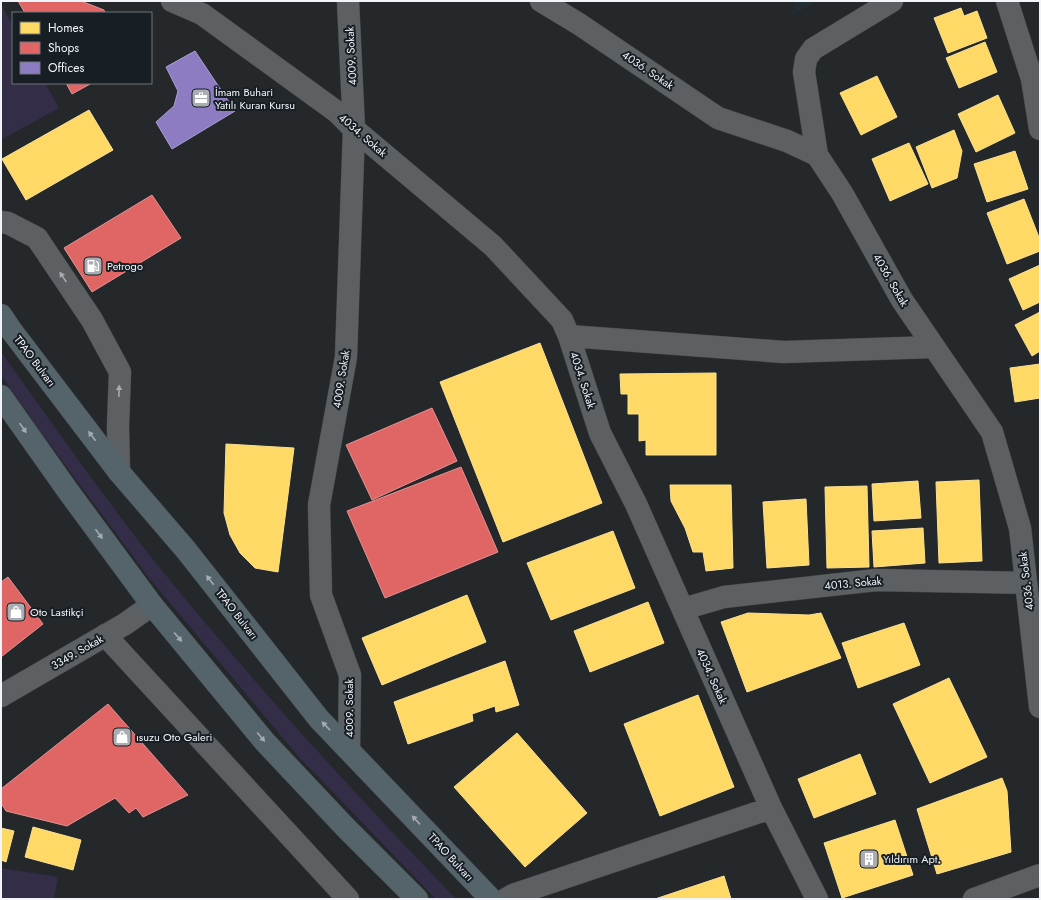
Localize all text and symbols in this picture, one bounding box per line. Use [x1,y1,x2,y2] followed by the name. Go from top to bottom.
[12,12,152,84] legend
[48,19,84,37] text: Homes
[341,26,361,86] street label: 4009. Sokak
[48,39,79,57] text: Shops
[619,47,677,93] street label: 4036. Sokak
[48,59,84,77] text: Offices
[215,84,295,113] place label: İmam Buhari Yatılı Kuran Kursu
[190,87,212,109] office icon: İmam Buhari Yatılı Kuran Kursu
[335,110,391,161] street label: 4034. Sokak
[869,250,913,310] street label: 4036. Sokak
[82,255,104,277] fuel station icon: Petrogo
[107,258,143,274] place label: Petrogo
[59,271,67,282] one-way arrow
[10,332,60,390] street label: TPAO Bulvarı
[328,349,354,409] street label: 4009. Sokak
[566,349,600,411] street label: 4034. Sokak
[116,384,122,397] one-way arrow
[19,423,27,433] one-way arrow
[88,431,97,442] one-way arrow
[95,529,103,539] one-way arrow
[1014,551,1038,611] street label: 4036. Sokak
[824,573,882,593] street label: 4013. Sokak
[206,575,214,586] one-way arrow
[212,585,262,643] street label: TPAO Bulvarı
[5,601,27,623] shop icon: Oto Lastikçi
[30,604,84,620] place label: Oto Lastikçi
[48,631,106,673] street label: 3349. Sokak
[174,632,182,642] one-way arrow
[693,646,731,706] street label: 4034. Sokak
[341,678,357,737] street label: 4009. Sokak
[321,721,331,731] one-way arrow
[111,726,133,748] shop icon: ısuzu Oto Galeri
[136,729,213,745] place label: ısuzu Oto Galeri
[257,732,266,742] one-way arrow
[411,815,420,825] one-way arrow
[425,829,477,885] street label: TPAO Bulvarı
[858,848,880,870] building icon: Yıldırım Apt.
[883,851,941,867] place label: Yıldırım Apt.

